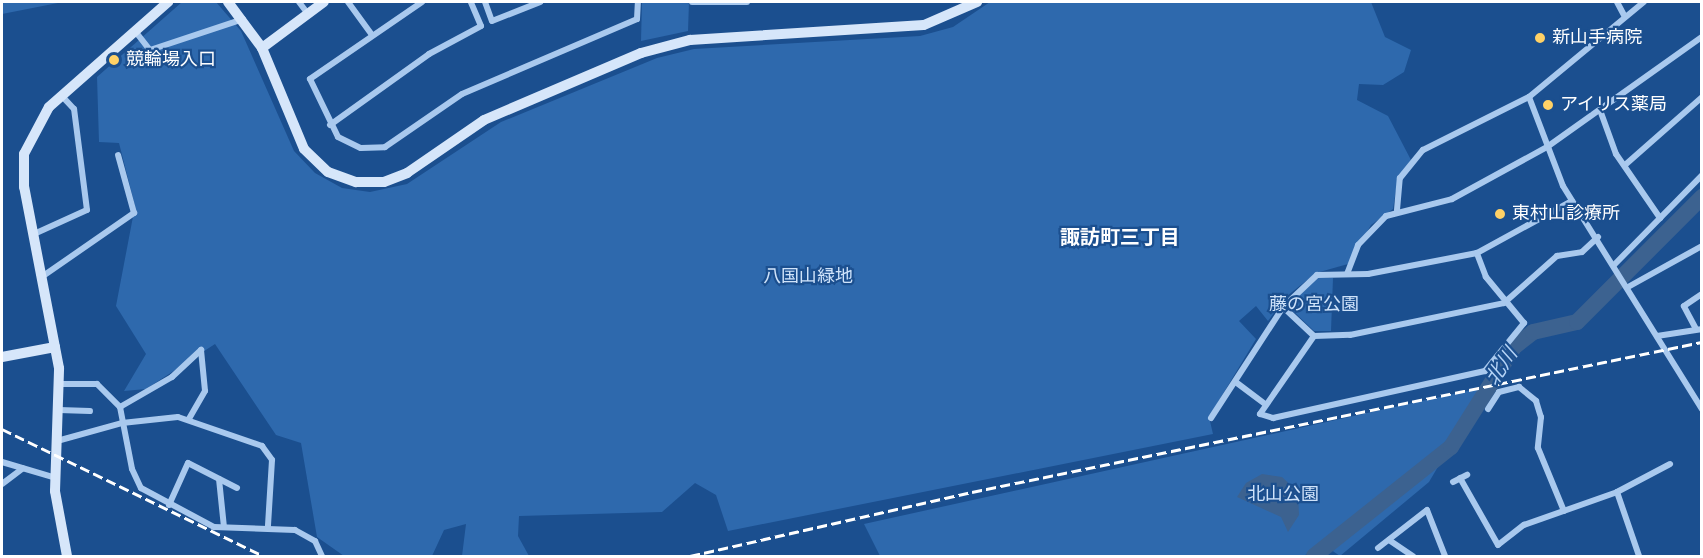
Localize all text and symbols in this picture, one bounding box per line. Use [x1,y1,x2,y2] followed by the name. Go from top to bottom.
[1552,27,1642,49] place label: 新山手病院
[1533,31,1547,45] marker: 新山手病院
[126,49,216,71] place label: 競輪場入口
[107,53,121,67] marker: 競輪場入口
[1560,94,1668,116] place label: アイリス薬局
[1541,98,1555,112] marker: アイリス薬局
[1512,203,1620,225] place label: 東村山診療所
[1493,207,1507,221] marker: 東村山診療所
[1060,226,1180,250] district label: 諏訪町三丁目
[763,266,853,288] park label: 八国山緑地
[1269,294,1359,316] park label: 藤の宮公園
[1481,344,1523,390] water label: 北川
[1247,484,1319,506] park label: 北山公園

